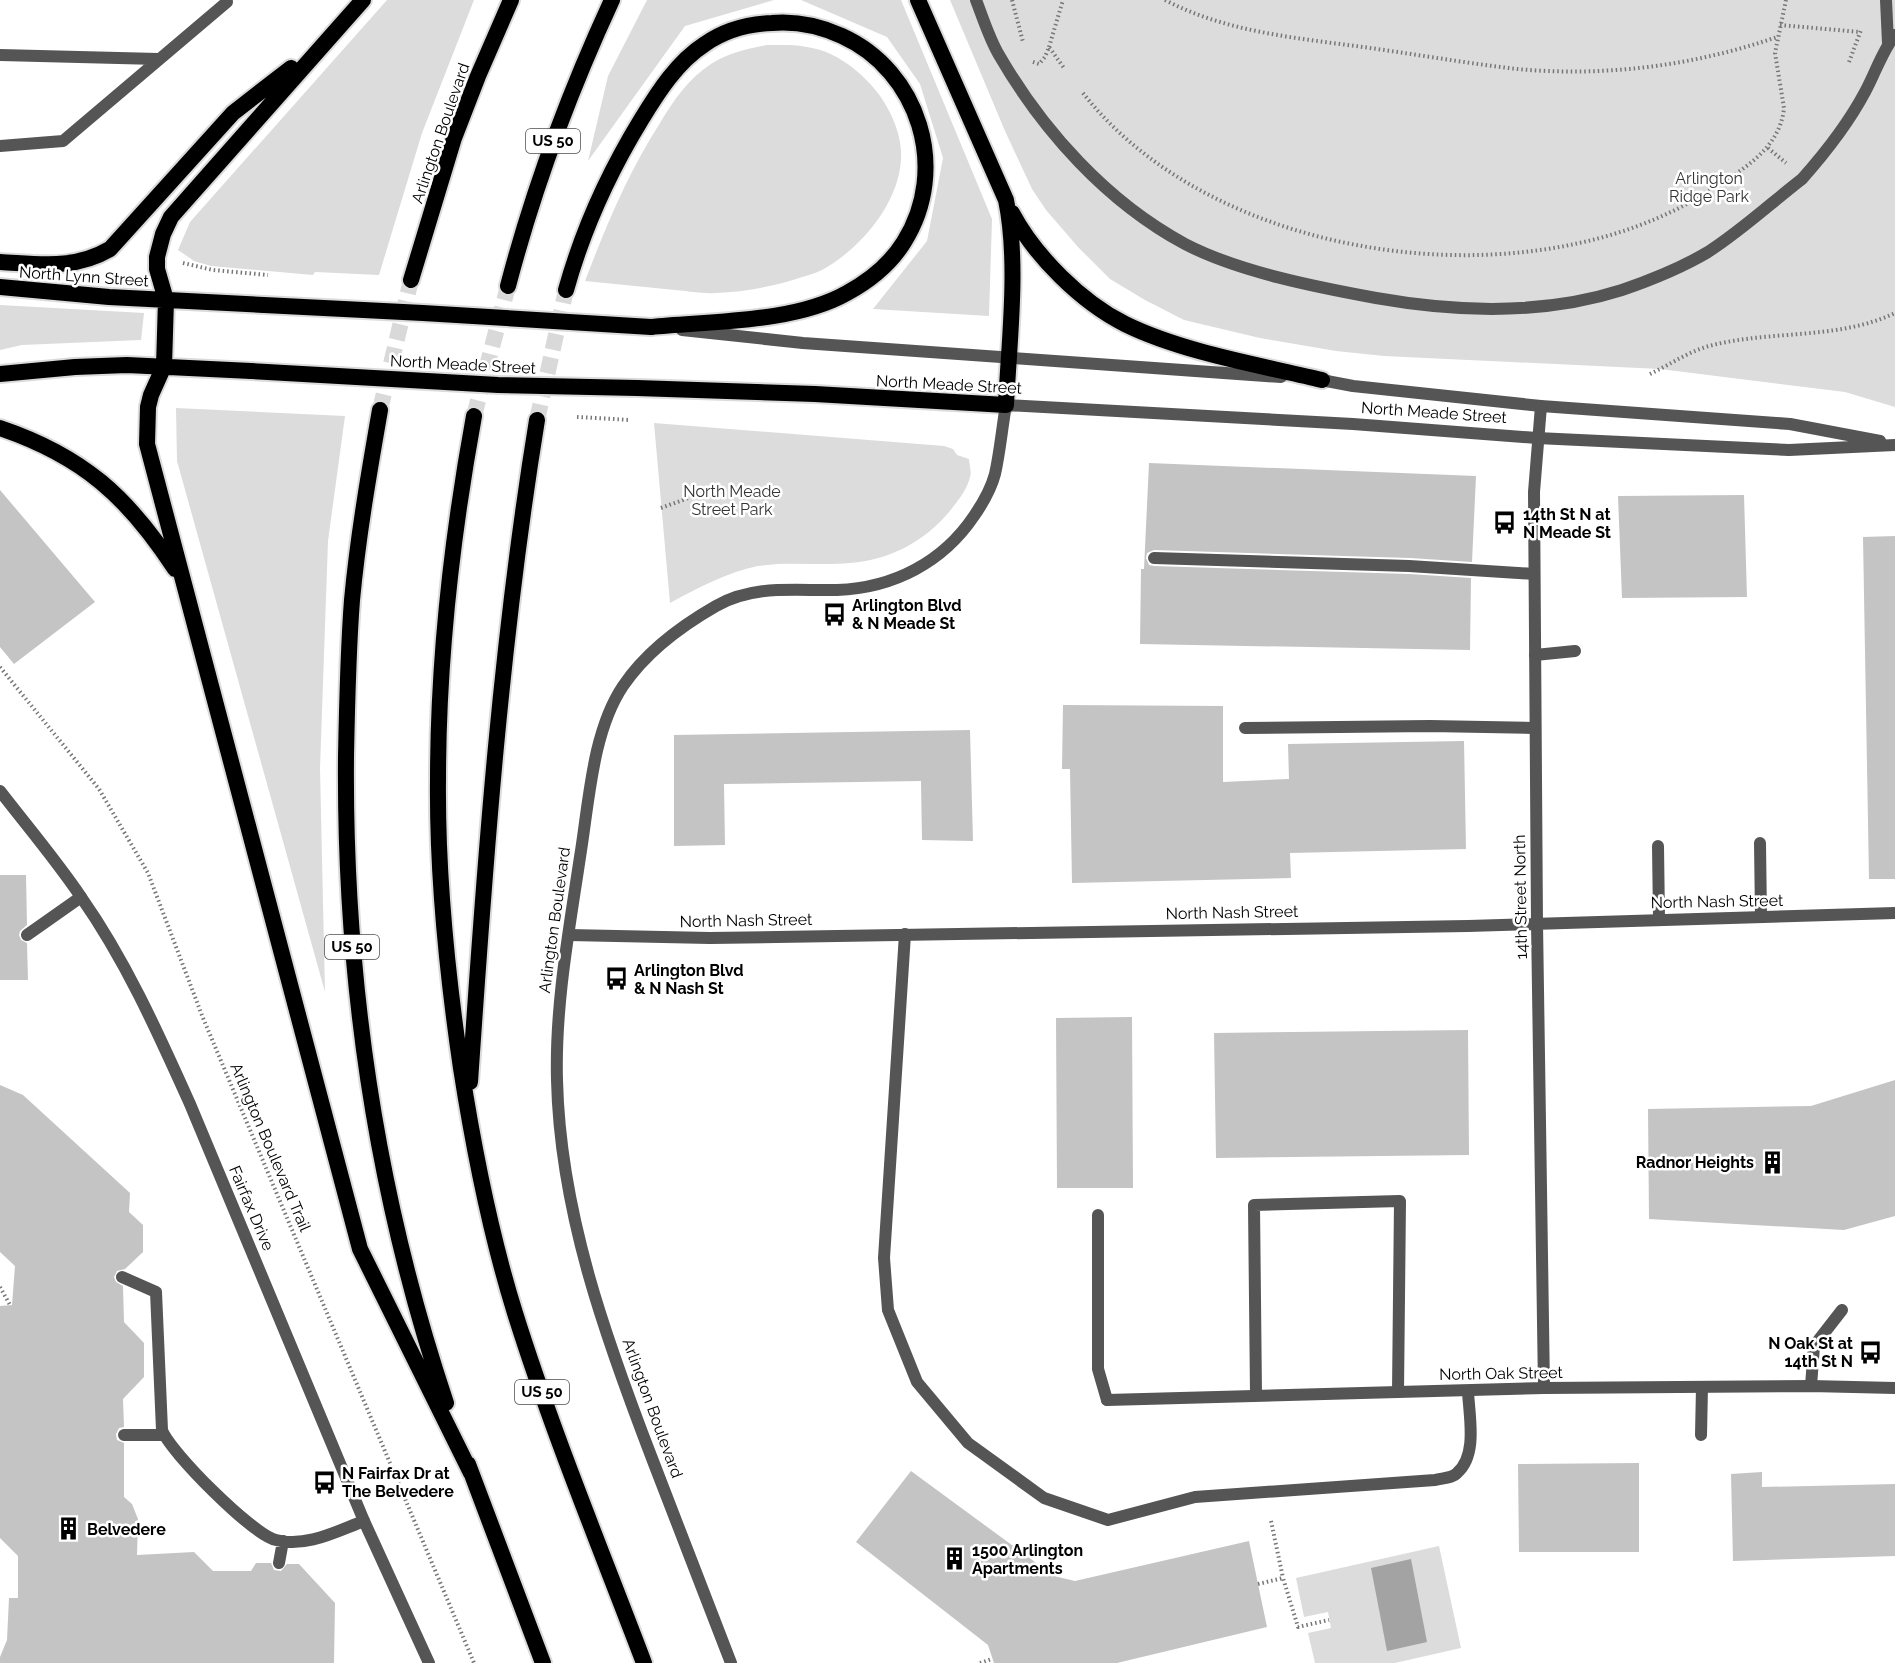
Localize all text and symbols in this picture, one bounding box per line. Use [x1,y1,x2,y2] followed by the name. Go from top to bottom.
[408,60,473,206] street label: Arlington Boulevard
[526,129,580,153] road number: US 50
[1669,169,1749,206] park label: Arlington Ridge Park
[18,262,150,291] street label: North Lynn Street
[390,351,537,378] street label: North Meade Street
[876,371,1023,398] street label: North Meade Street
[1361,398,1508,427] street label: North Meade Street
[683,482,781,519] park label: North Meade Street Park
[1523,505,1611,542] place label: 14th St N at N Meade St
[1492,510,1518,536] bus stop icon: 14th St N at N Meade St
[852,596,962,633] place label: Arlington Blvd & N Meade St
[821,601,847,627] bus stop icon: Arlington Blvd & N Meade St
[1510,834,1531,960] street label: 14th Street North
[535,846,574,994] street label: Arlington Boulevard
[1651,891,1784,912] street label: North Nash Street
[1166,902,1299,923] street label: North Nash Street
[680,910,813,931] street label: North Nash Street
[325,935,379,959] road number: US 50
[634,961,744,998] place label: Arlington Blvd & N Nash St
[603,966,629,992] bus stop icon: Arlington Blvd & N Nash St
[226,1060,315,1235] street label: Arlington Boulevard Trail
[1759,1149,1785,1175] building icon: Radnor Heights
[1636,1153,1754,1172] place label: Radnor Heights
[225,1163,278,1254] street label: Fairfax Drive
[1768,1334,1853,1371] place label: N Oak St at 14th St N
[618,1336,687,1481] street label: Arlington Boulevard
[1858,1339,1884,1365] bus stop icon: N Oak St at 14th St N
[1439,1363,1564,1384] street label: North Oak Street
[515,1380,569,1404] road number: US 50
[342,1464,454,1501] place label: N Fairfax Dr at The Belvedere
[311,1469,337,1495] bus stop icon: N Fairfax Dr at The Belvedere
[56,1516,82,1542] building icon: Belvedere
[87,1520,166,1539] place label: Belvedere
[972,1541,1083,1578] place label: 1500 Arlington Apartments
[941,1546,967,1572] building icon: 1500 Arlington Apartments

